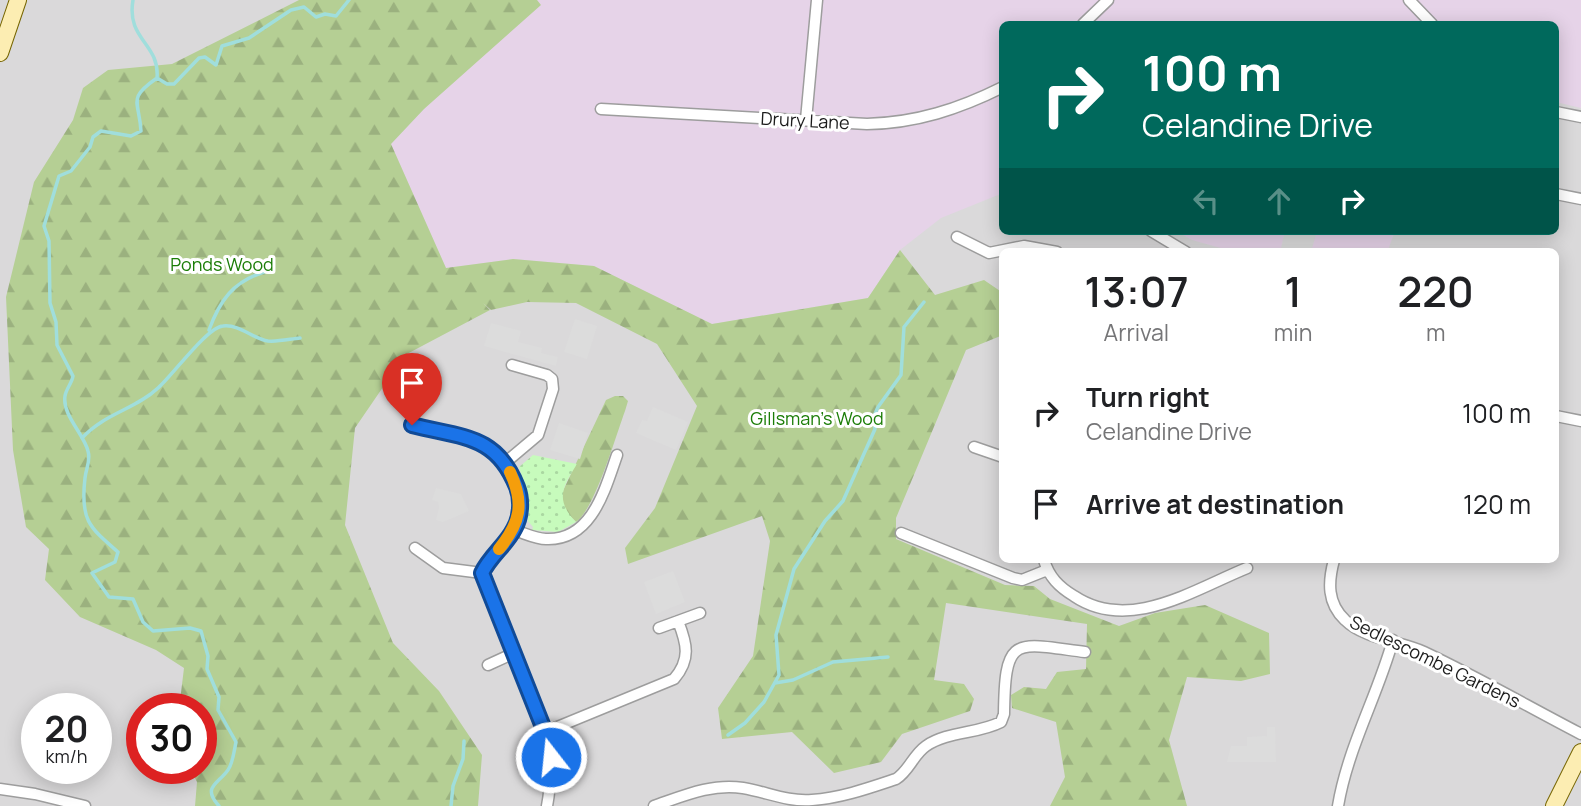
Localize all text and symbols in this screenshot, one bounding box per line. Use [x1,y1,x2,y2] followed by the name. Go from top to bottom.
[1142,39,1282,106] text: 100 m
[1027,49,1118,140] icon: right
[1142,103,1373,147] text: Celandine Drive
[760,106,850,134] street label: Drury Lane
[1187,182,1225,220] icon: left
[1260,182,1298,220] icon: ahead
[1333,182,1371,220] icon: right
[170,252,274,276] park label: Ponds Wood
[1084,262,1189,320] text: 13:07
[1284,262,1302,320] text: 1
[1398,262,1474,320] text: 220
[1104,316,1169,348] text: Arrival
[1274,316,1312,348] text: min
[1426,316,1445,348] text: m
[382,353,442,425] pin
[393,364,431,402] icon: arrive
[1086,379,1210,415] text: Turn right
[1027,394,1065,432] icon: right
[1462,395,1531,431] text: 100 m
[750,406,884,430] park label: Gillsman's Wood
[1086,415,1252,447] text: Celandine Drive
[1027,485,1065,523] icon: arrive
[1086,486,1344,522] text: Arrive at destination
[1463,486,1531,522] text: 120 m
[1346,609,1525,713] street label: Sedlescombe Gardens
[126,693,217,784] speed limit sign: 30
[45,705,88,753] text: 20
[514,720,588,794] position arrow
[46,744,87,768] text: km/h

